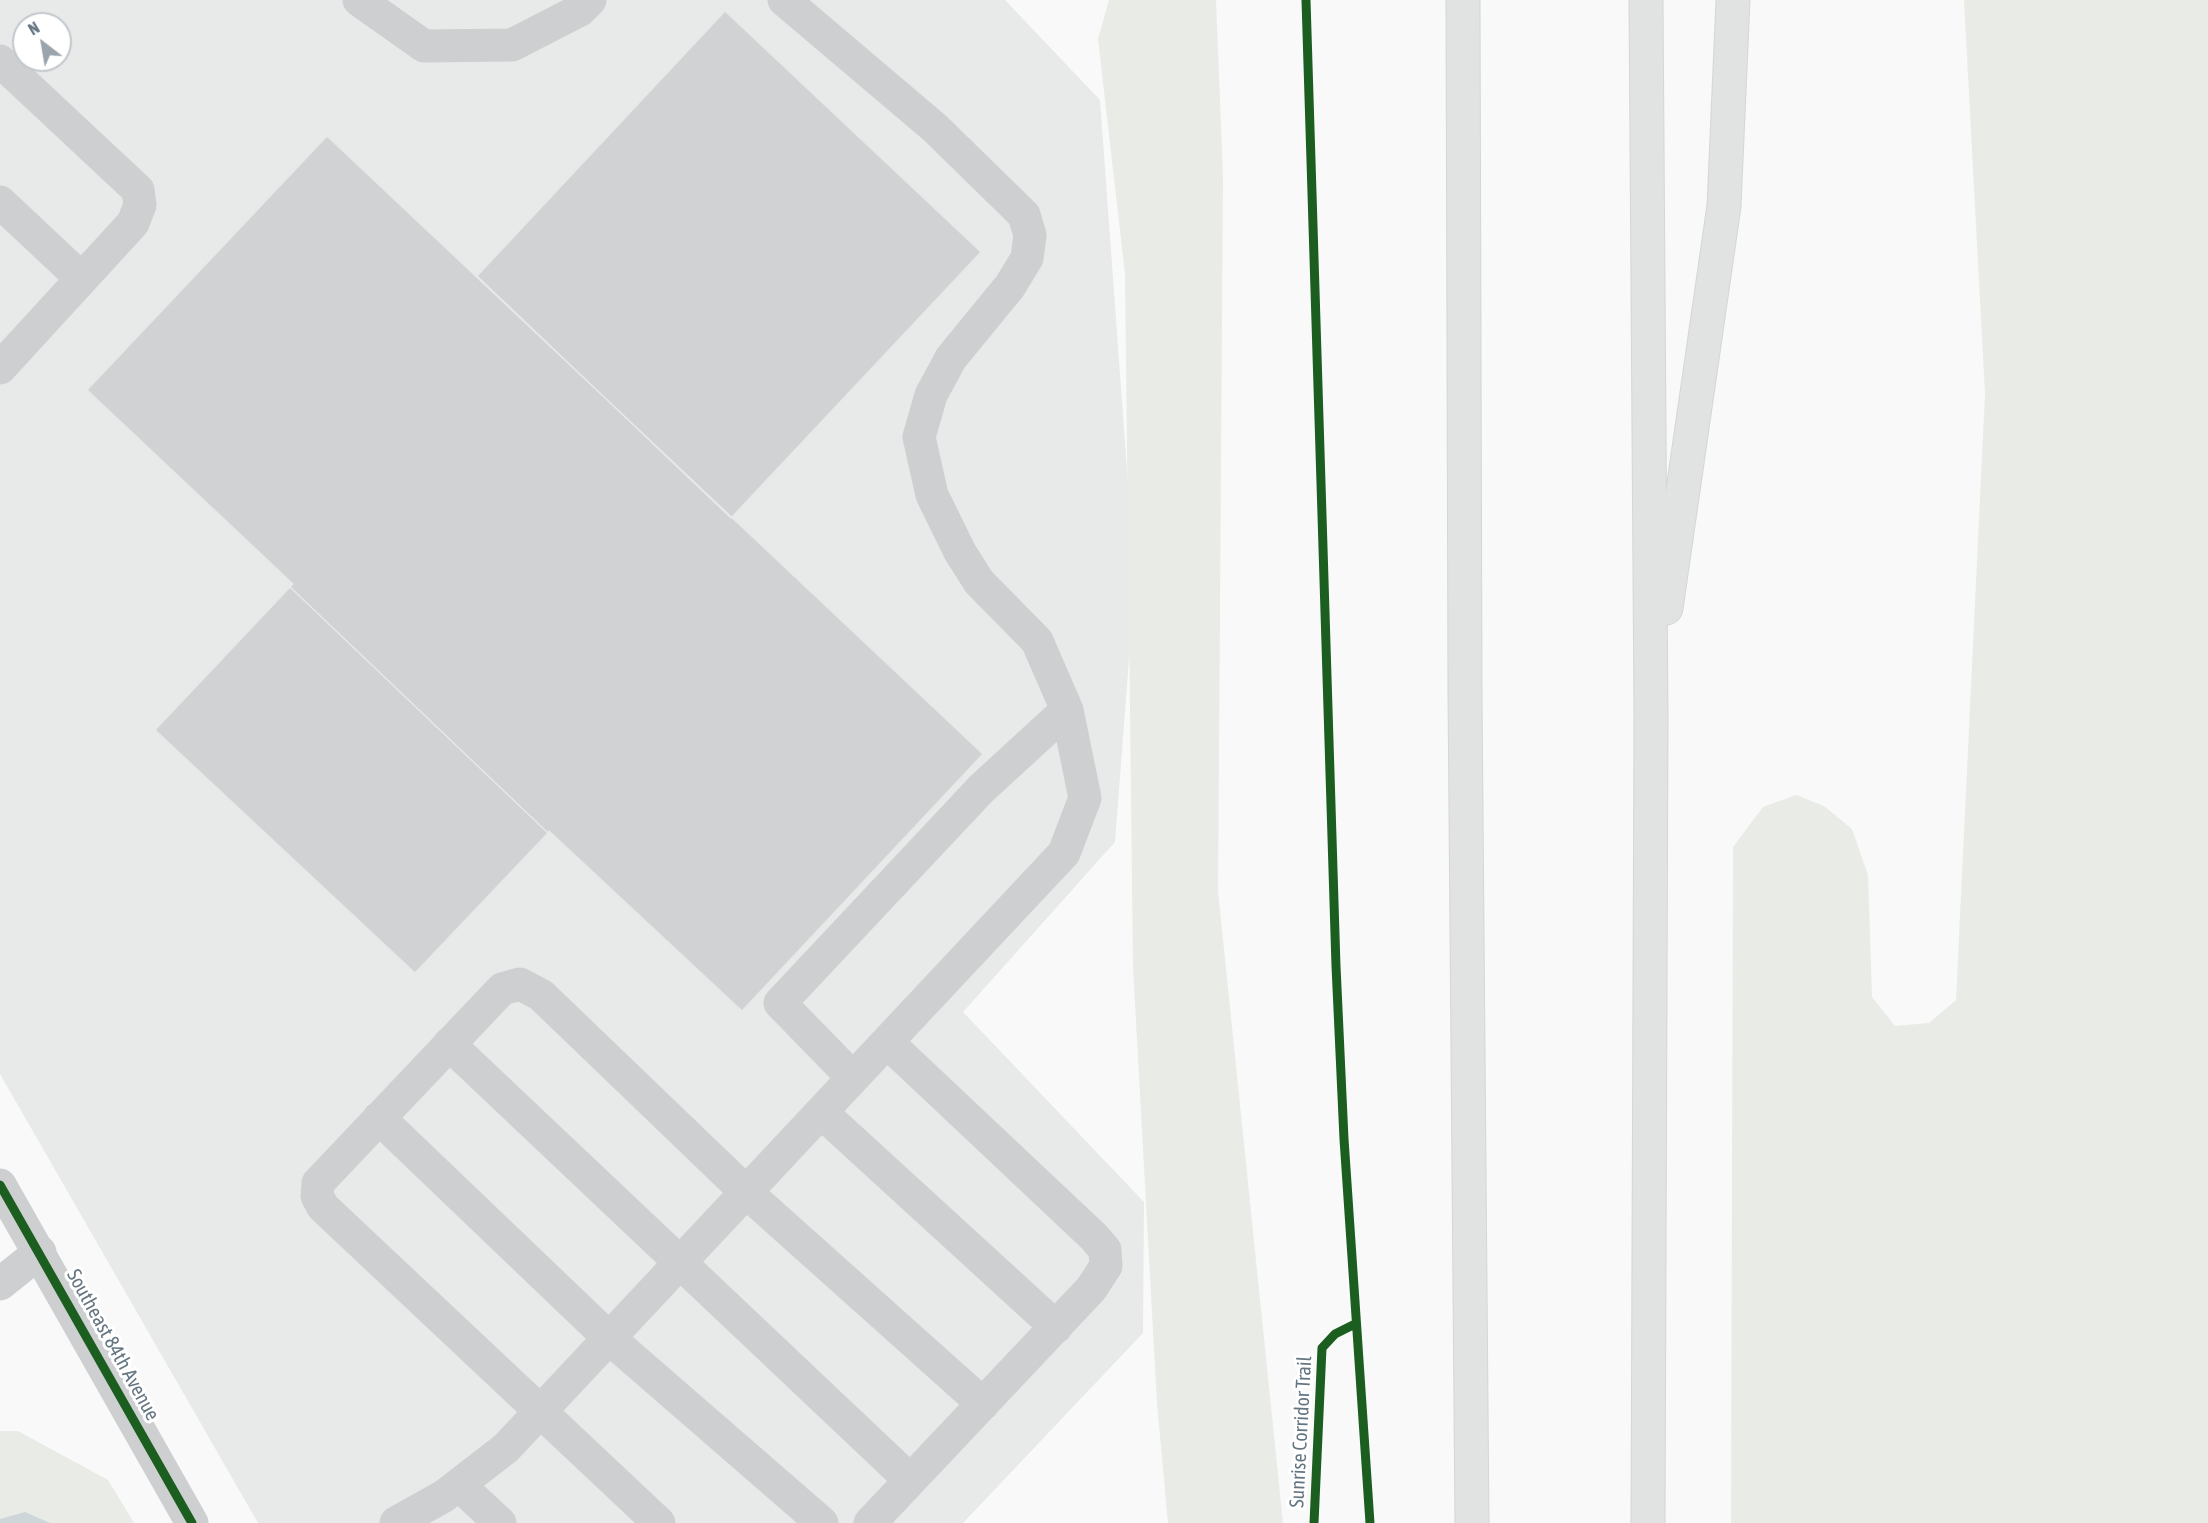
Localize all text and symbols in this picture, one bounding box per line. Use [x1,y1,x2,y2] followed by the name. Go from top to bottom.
[12,12,72,72] north arrow
[25,18,42,38] text: N
[61,1265,165,1425] street label: Southeast 84th Avenue
[1285,1356,1317,1508] street label: Sunrise Corridor Trail

